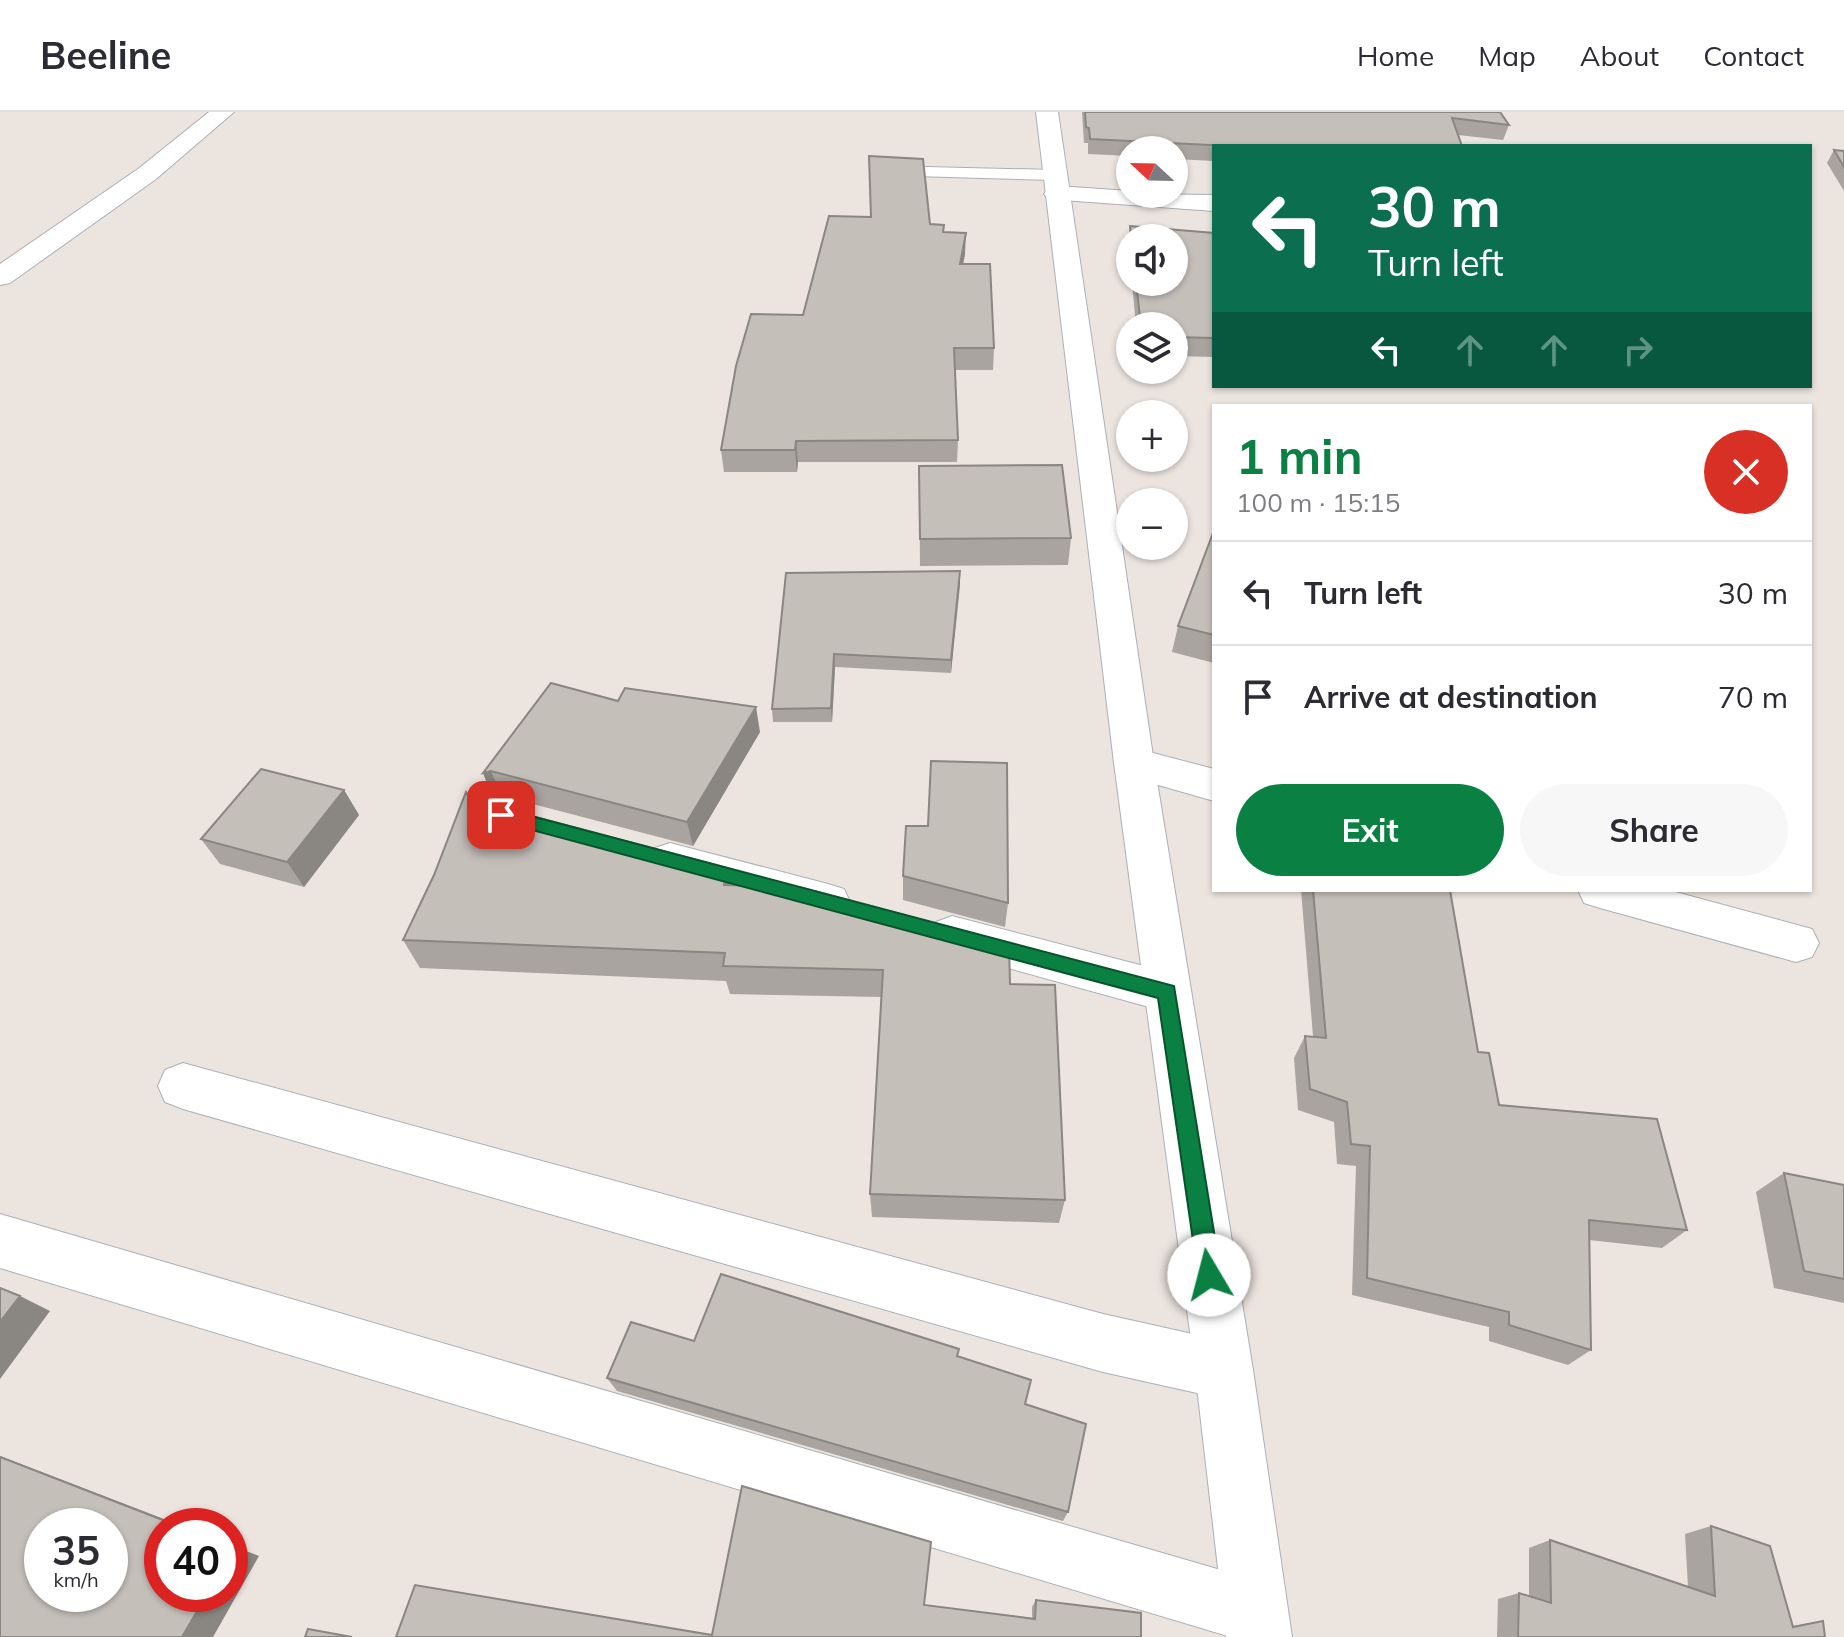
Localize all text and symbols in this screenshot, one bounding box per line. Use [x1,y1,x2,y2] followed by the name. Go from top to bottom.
[40,31,171,79] text: Beeline
[1357,38,1434,73] text: Home
[1478,38,1536,73] text: Map
[1580,38,1659,73] text: About
[1703,38,1804,73] text: Contact
[1116,136,1188,208] north arrow
[1116,136,1188,560] map controls
[1368,171,1501,241] text: 30 m
[1236,176,1340,280] icon: left
[1116,224,1188,296] button: sound
[1368,240,1504,285] text: Turn left
[1116,312,1188,384] button: layers
[1364,328,1408,372] icon: left
[1448,328,1492,372] icon: ahead
[1532,328,1576,372] icon: ahead
[1616,328,1660,372] icon: right
[1116,400,1188,472] button: +
[1236,426,1363,486] text: 1 min
[1704,430,1788,514] button: close
[1236,486,1400,519] text: 100 m · 15:15
[1116,488,1188,560] button: −
[1236,571,1280,615] icon: left
[1304,574,1422,612] text: Turn left
[1718,574,1788,612] text: 30 m
[1236,675,1280,719] icon: arrive
[1304,678,1598,716] text: Arrive at destination
[1718,678,1788,716] text: 70 m
[467,781,535,849] pin
[1236,784,1504,876] button: Exit
[1520,784,1788,876] button: Share
[479,793,523,837] icon: arrive
[1167,1233,1251,1317] position arrow
[144,1508,248,1612] speed limit sign: 40
[52,1525,100,1575] text: 35
[53,1567,99,1592] text: km/h

